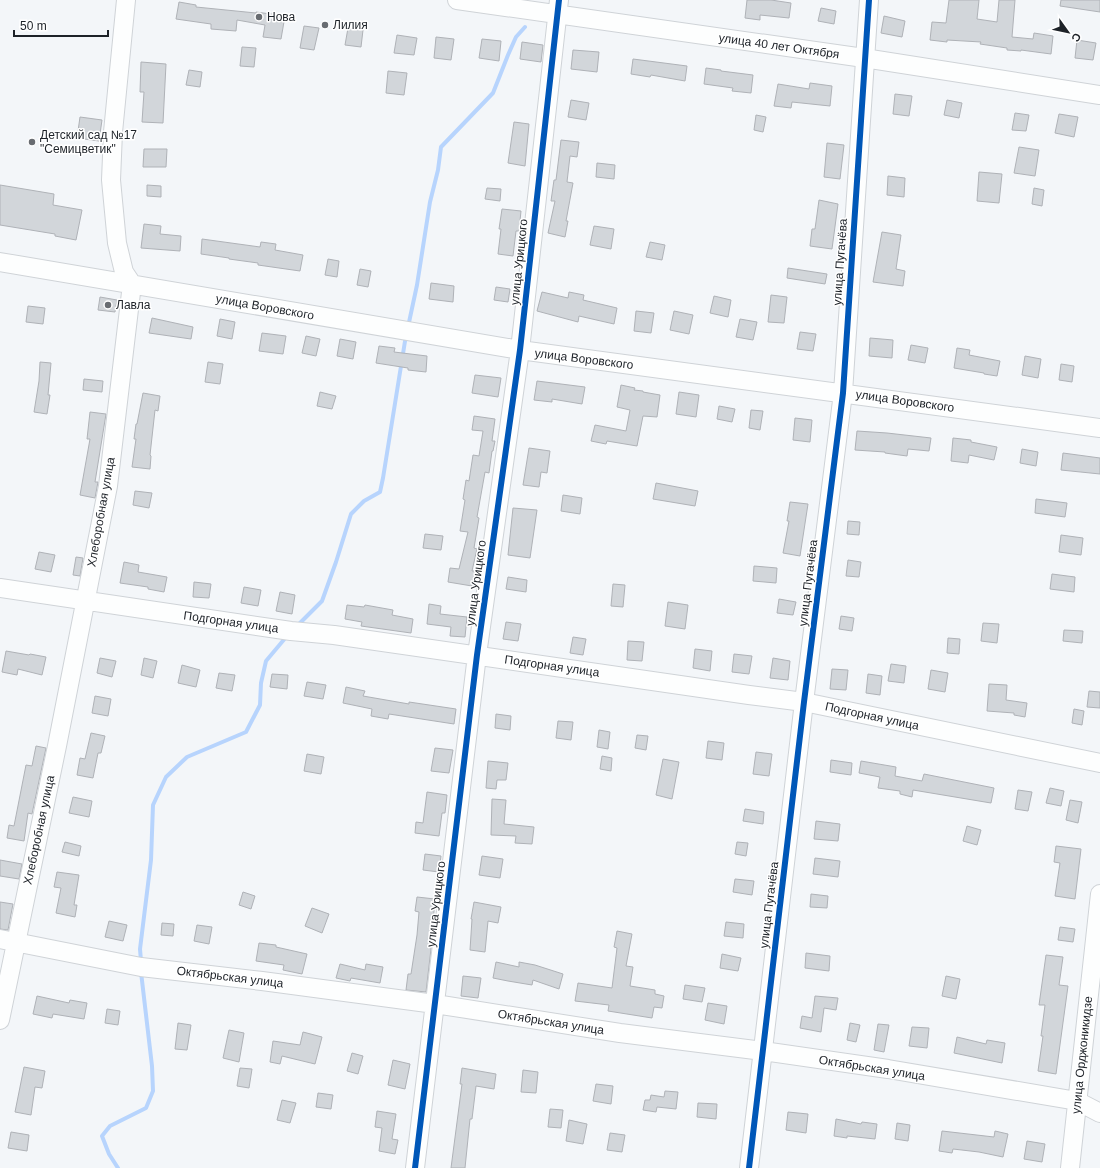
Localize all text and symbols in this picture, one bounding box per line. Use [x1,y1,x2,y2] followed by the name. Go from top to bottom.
[267,10,296,24] place label: Нова
[14,12,108,38] scale bar
[254,12,264,22] marker: Нова
[1048,12,1088,52] north arrow
[333,18,368,32] place label: Лилия
[20,19,47,33] text: 50 m
[320,20,330,30] marker: Лилия
[718,31,840,61] street label: улица 40 лет Октября
[1069,31,1084,44] text: С
[40,128,137,156] place label: Детский сад №17 "Семицветик"
[27,137,37,147] marker: Детский сад №17 "Семицветик"
[508,218,531,306] street label: улица Урицкого
[830,218,850,306] street label: улица Пугачёва
[215,291,315,323] street label: улица Воровского
[116,298,151,312] place label: Лавла
[103,300,113,310] marker: Лавла
[534,346,635,372] street label: улица Воровского
[855,387,956,415] street label: улица Воровского
[84,456,118,568] street label: Хлеборобная улица
[796,538,820,627] street label: улица Пугачёва
[463,539,489,627] street label: улица Урицкого
[183,608,280,636] street label: Подгорная улица
[504,652,601,680] street label: Подгорная улица
[824,699,921,733] street label: Подгорная улица
[21,774,57,886] street label: Хлеборобная улица
[424,860,448,948] street label: улица Урицкого
[757,860,781,949] street label: улица Пугачёва
[176,963,285,991] street label: Октябрьская улица
[1069,995,1095,1114] street label: улица Орджоникидзе
[497,1007,606,1037] street label: Октябрьская улица
[818,1053,927,1083] street label: Октябрьская улица

